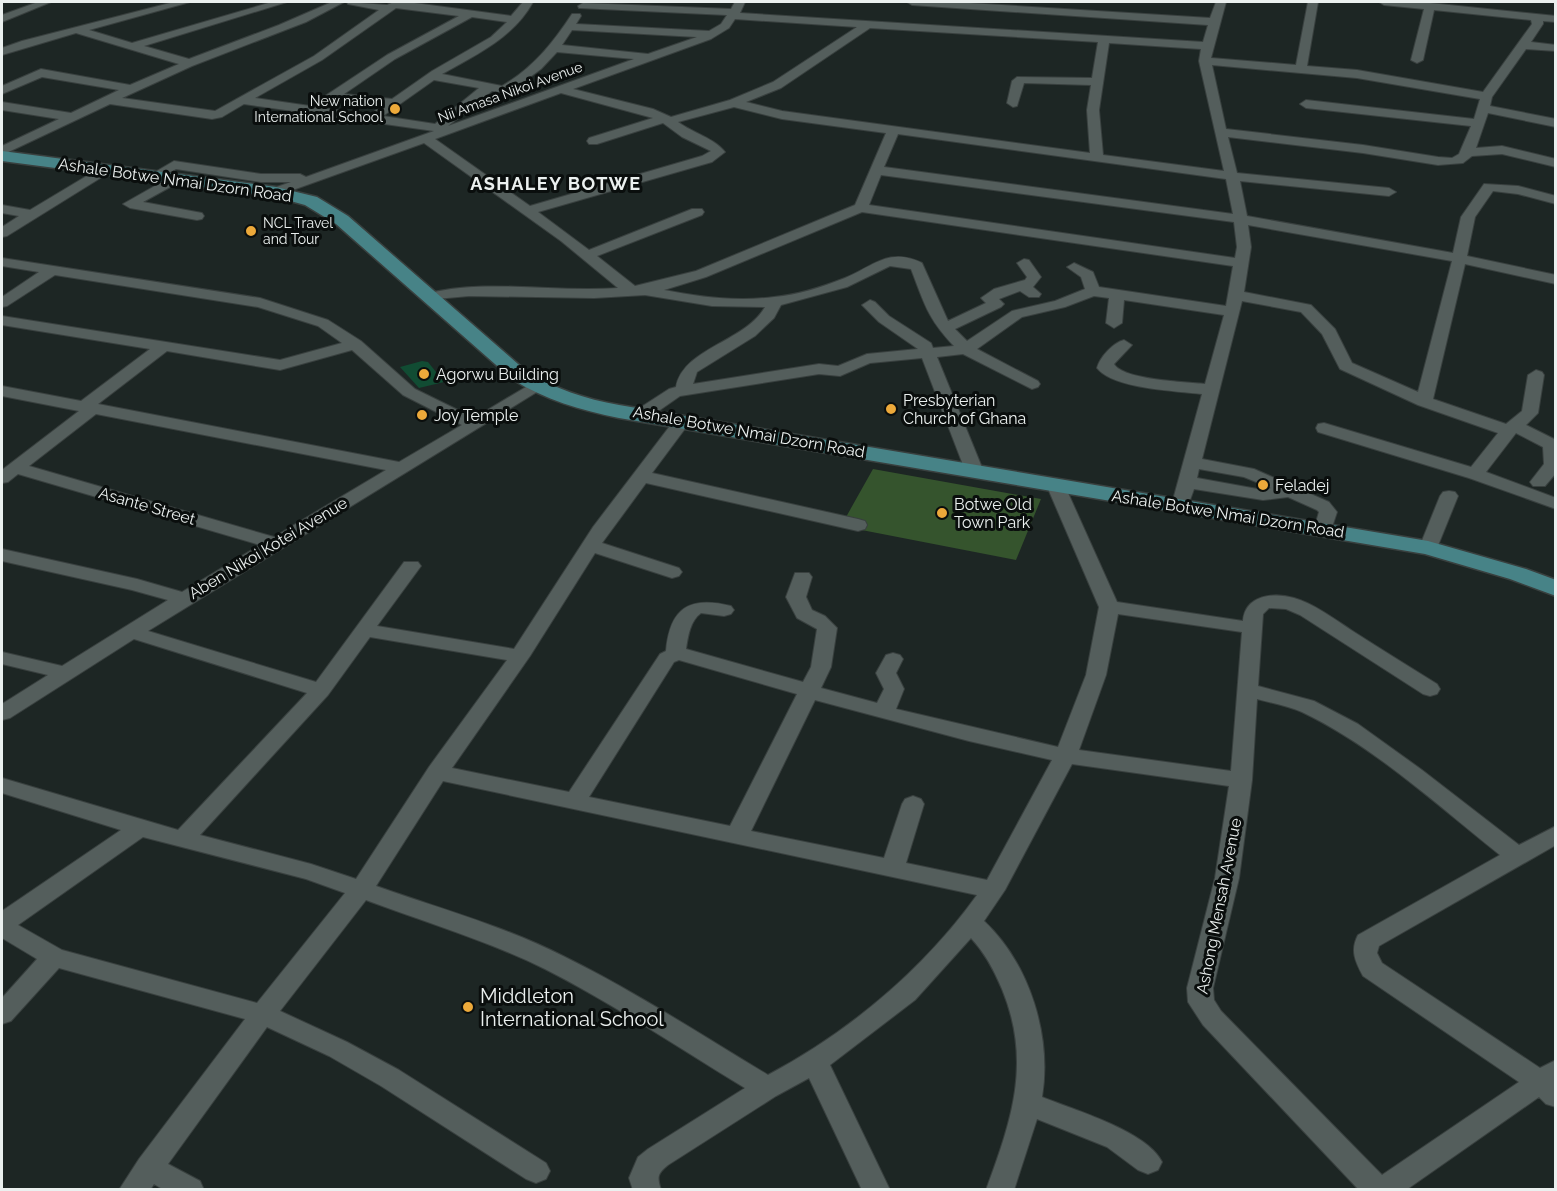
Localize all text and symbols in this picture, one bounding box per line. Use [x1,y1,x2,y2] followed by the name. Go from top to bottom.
[436,58,584,126] street label: Nii Amasa Nikoi Avenue
[254,93,383,125] place label: New nation International School
[388,102,402,116] marker: New nation International School
[57,154,293,206] street label: Ashale Botwe Nmai Dzorn Road
[470,173,642,194] district label: ASHALEY BOTWE
[263,215,333,247] place label: NCL Travel and Tour
[244,224,258,238] marker: NCL Travel and Tour
[436,365,559,384] place label: Agorwu Building
[417,367,431,381] marker: Agorwu Building
[903,391,1026,428] place label: Presbyterian Church of Ghana
[631,402,867,462] street label: Ashale Botwe Nmai Dzorn Road
[884,402,898,416] marker: Presbyterian Church of Ghana
[434,406,518,425] place label: Joy Temple
[415,408,429,422] marker: Joy Temple
[1275,476,1329,495] place label: Feladej
[1256,478,1270,492] marker: Feladej
[97,483,198,529] street label: Asante Street
[1110,486,1346,542] street label: Ashale Botwe Nmai Dzorn Road
[185,493,351,603] street label: Aben Nikoi Kotei Avenue
[954,495,1032,532] place label: Botwe Old Town Park
[935,506,949,520] marker: Botwe Old Town Park
[1193,816,1245,996] street label: Ashong Mensah Avenue
[480,984,664,1031] place label: Middleton International School
[461,1000,475,1014] marker: Middleton International School

